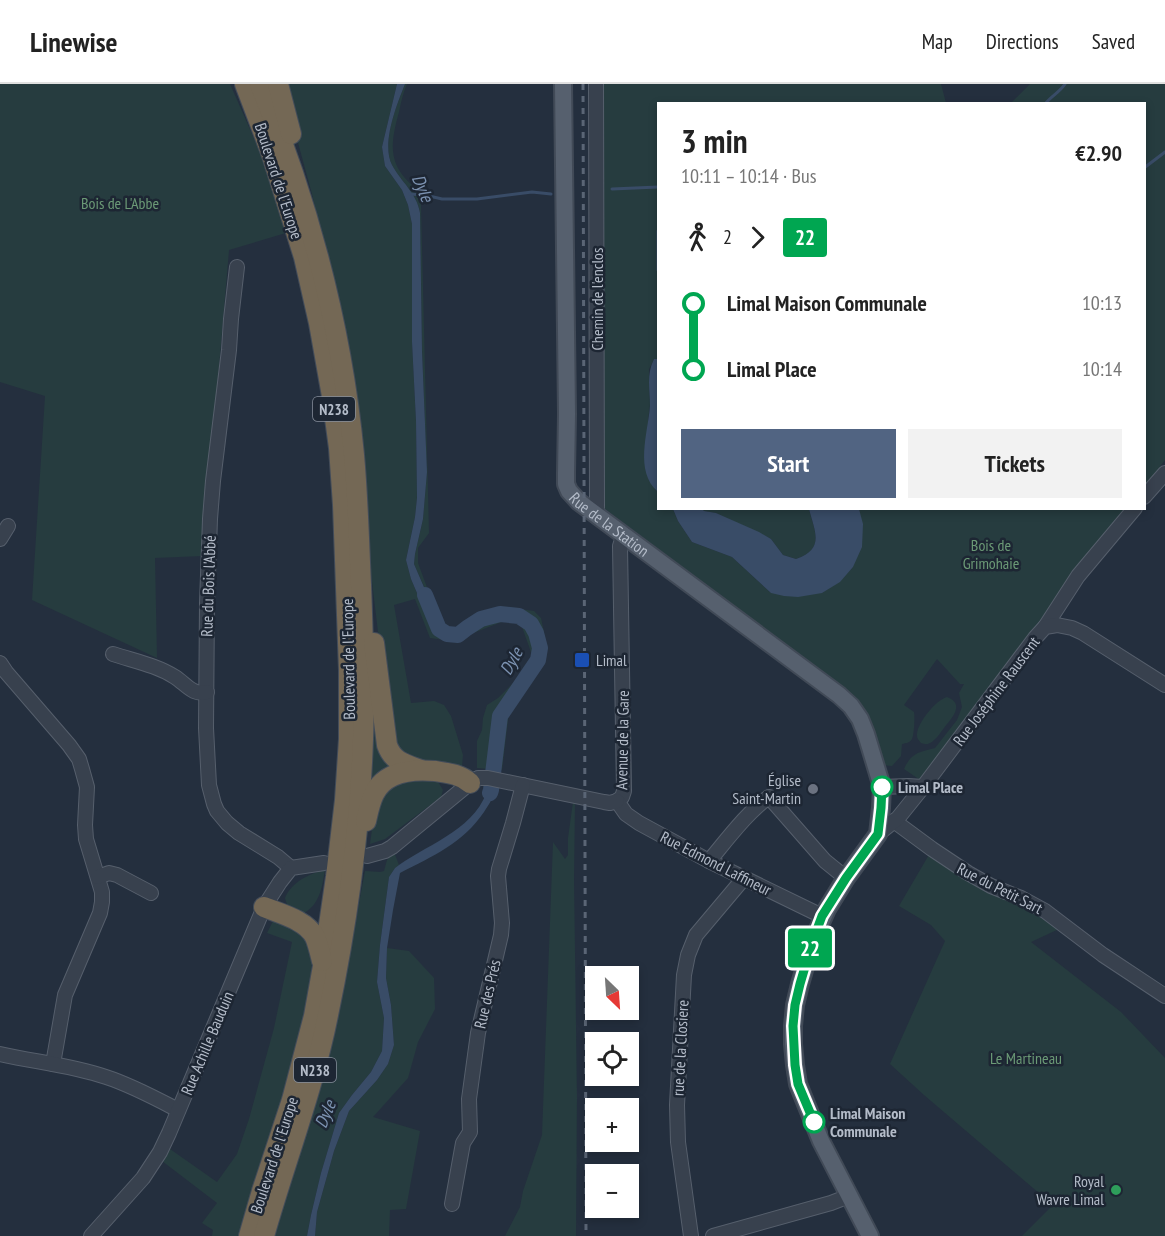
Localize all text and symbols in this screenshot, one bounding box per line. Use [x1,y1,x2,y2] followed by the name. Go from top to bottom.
[30,23,118,60] text: Linewise
[922,28,953,55] text: Map
[986,28,1059,55] text: Directions
[1092,28,1135,55] text: Saved
[681,119,748,162] text: 3 min
[251,120,307,242] street label: Boulevard de l'Europe
[1075,139,1122,167] text: €2.90
[681,163,816,189] text: 10:11 – 10:14 · Bus
[407,171,440,207] water label: Dyle
[81,193,159,213] park label: Bois de L'Abbe
[681,221,714,254] icon: walk
[741,221,774,254] icon: forward
[723,224,732,250] text: 2
[795,224,815,251] text: 22
[587,248,607,350] street label: Chemin de l'enclos
[727,289,927,317] text: Limal Maison Communale
[1082,290,1122,316] text: 10:13
[727,355,817,383] text: Limal Place
[1082,356,1122,382] text: 10:14
[313,397,355,421] road number: N238
[681,429,896,498] button: Start
[908,429,1122,498] button: Tickets
[565,488,653,561] street label: Rue de la Station
[196,535,220,637] street label: Rue du Bois l'Abbé
[963,535,1019,573] park label: Bois de Grimohaie
[337,598,359,720] street label: Boulevard de l'Europe
[948,632,1044,750] street label: Rue Joséphine Rauscent
[494,642,529,679] water label: Dyle
[596,650,627,670] place label: Limal
[573,651,591,669] marker: Limal
[611,690,633,790] street label: Avenue de la Gare
[732,770,801,808] place label: Église Saint-Martin
[871,776,893,798] marker: Limal Place
[898,777,963,797] place label: Limal Place
[806,782,820,796] marker: Église Saint-Martin
[657,826,775,900] street label: Rue Edmond Laffineur
[954,858,1047,918] street label: Rue du Petit Sart
[783,928,837,968] line badge: 22
[800,935,820,962] text: 22
[469,958,505,1030] street label: Rue des Prés
[585,966,639,1020] north arrow
[585,966,639,1218] map controls
[176,988,238,1098] street label: Rue Achille Bauduin
[667,999,693,1097] street label: rue de la Closiere
[585,1032,639,1086] button: locate
[990,1048,1062,1068] park label: Le Martineau
[294,1058,336,1082] road number: N238
[246,1094,302,1216] street label: Boulevard de l'Europe
[309,1095,341,1131] water label: Dyle
[585,1098,639,1152] button: +
[830,1103,906,1141] place label: Limal Maison Communale
[803,1111,825,1133] marker: Limal Maison Communale
[585,1164,639,1218] button: −
[1036,1171,1104,1209] place label: Royal Wavre Limal
[1109,1183,1123,1197] marker: Royal Wavre Limal

